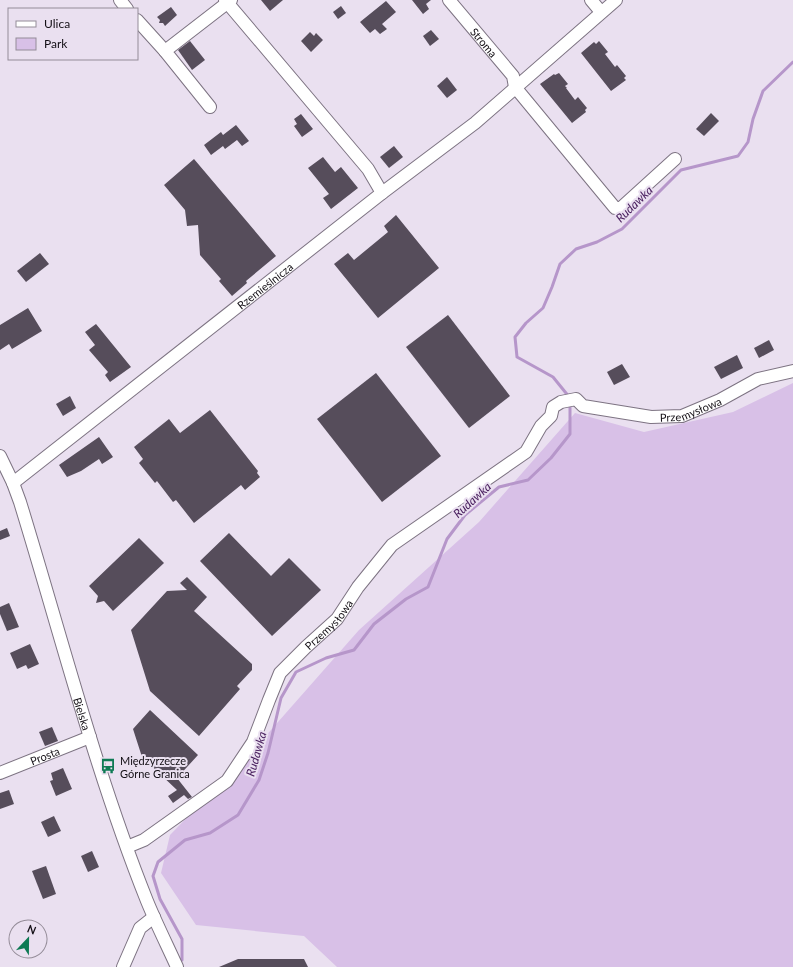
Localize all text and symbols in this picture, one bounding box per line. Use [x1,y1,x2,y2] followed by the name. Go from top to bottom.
[8,8,138,60] legend
[44,16,70,31] text: Ulica
[468,25,500,59] street label: Stroma
[44,36,68,51] text: Park
[612,183,656,225] water label: Rudawka
[234,259,295,311] street label: Rzemieślnicza
[660,394,723,423] street label: Przemysłowa
[450,479,494,521] water label: Rudawka
[302,597,355,652] street label: Przemysłowa
[72,696,94,732] street label: Bielska
[242,730,270,778] water label: Rudawka
[28,743,61,767] street label: Prosta
[120,754,190,780] place label: Międzyrzecze Górne Granica
[99,757,117,775] bus stop icon: Międzyrzecze Górne Granica
[8,919,48,959] north arrow
[26,922,38,937] text: N

